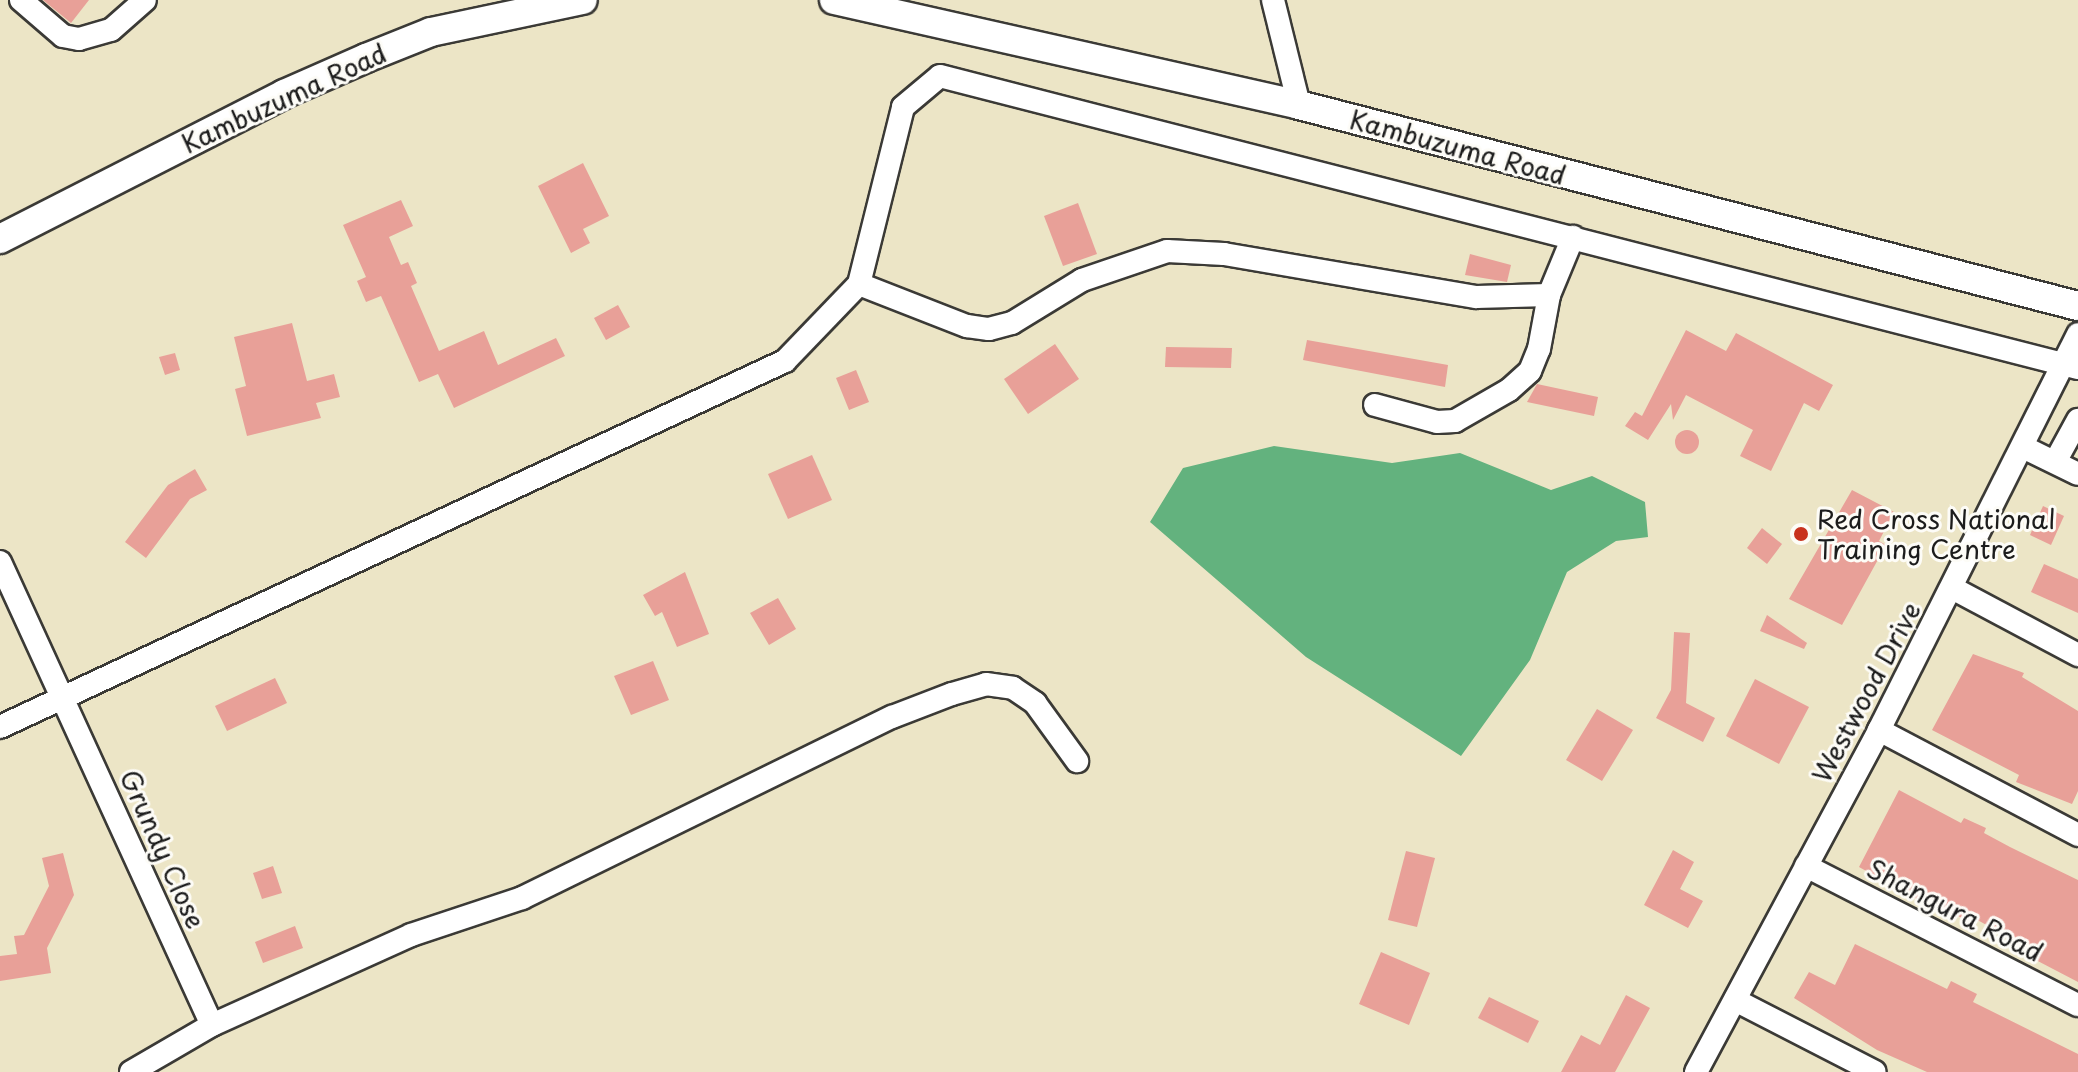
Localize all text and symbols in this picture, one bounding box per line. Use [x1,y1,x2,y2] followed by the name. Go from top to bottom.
[176,37,392,159] street label: Kambuzuma Road
[1346,103,1570,191] street label: Kambuzuma Road
[1817,503,2057,564] place label: Red Cross National Training Centre
[1792,525,1810,543] marker: Red Cross National Training Centre
[1805,596,1927,788] street label: Westwood Drive
[114,765,212,933] street label: Grundy Close
[1862,852,2048,968] street label: Shangura Road

